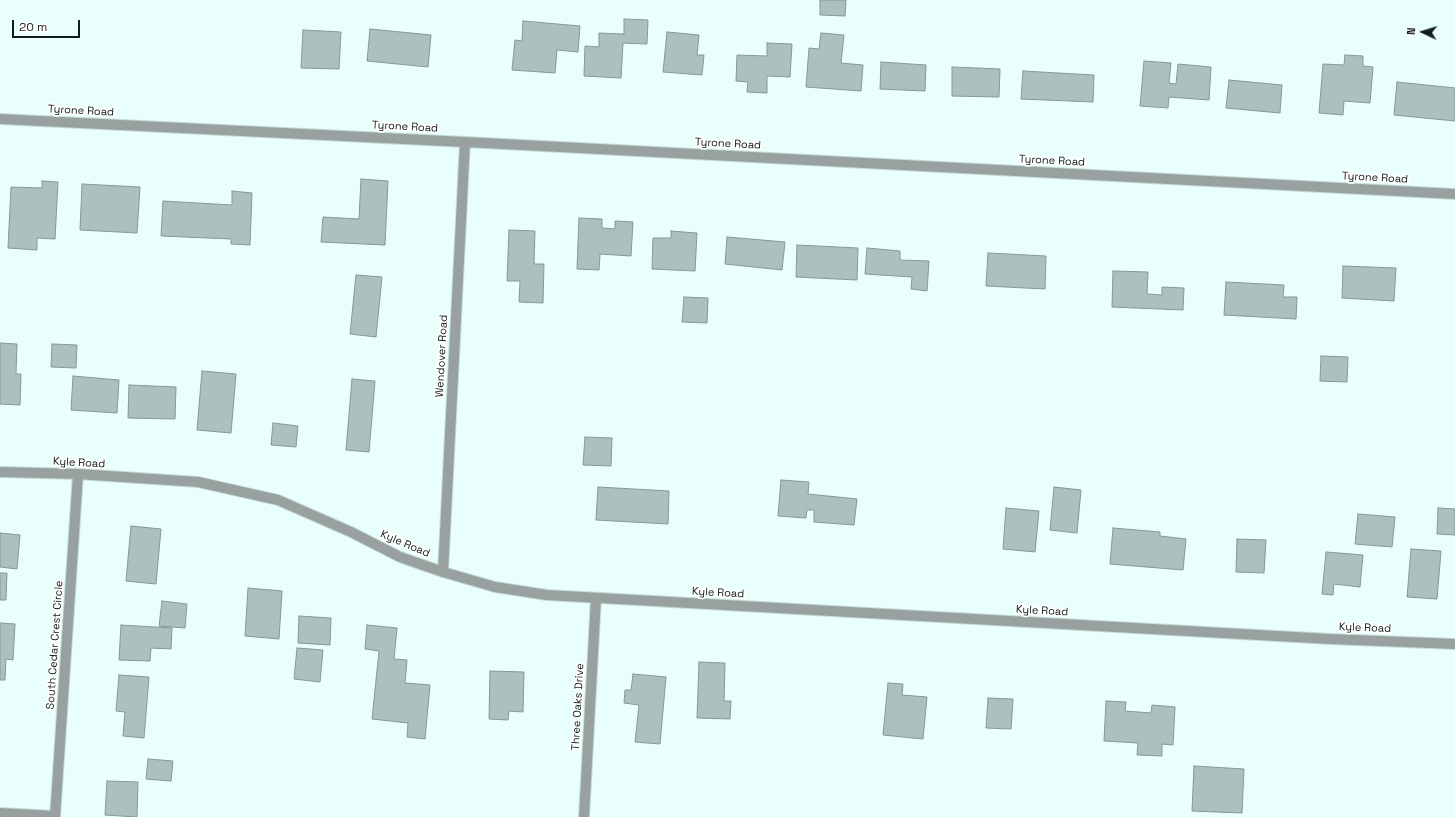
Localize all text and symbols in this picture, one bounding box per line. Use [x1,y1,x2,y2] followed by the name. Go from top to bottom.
[14,12,82,38] scale bar
[1403,12,1443,52] north arrow
[19,19,47,35] text: 20 m
[1404,27,1418,35] text: N
[48,103,114,119] street label: Tyrone Road
[372,119,438,135] street label: Tyrone Road
[695,136,761,152] street label: Tyrone Road
[1019,153,1085,169] street label: Tyrone Road
[1342,170,1408,186] street label: Tyrone Road
[433,314,451,398] street label: Wendover Road
[53,455,105,471] street label: Kyle Road
[378,528,432,560] street label: Kyle Road
[44,580,66,710] street label: South Cedar Crest Circle
[692,585,744,601] street label: Kyle Road
[1016,603,1068,619] street label: Kyle Road
[1339,620,1391,636] street label: Kyle Road
[569,663,587,751] street label: Three Oaks Drive

